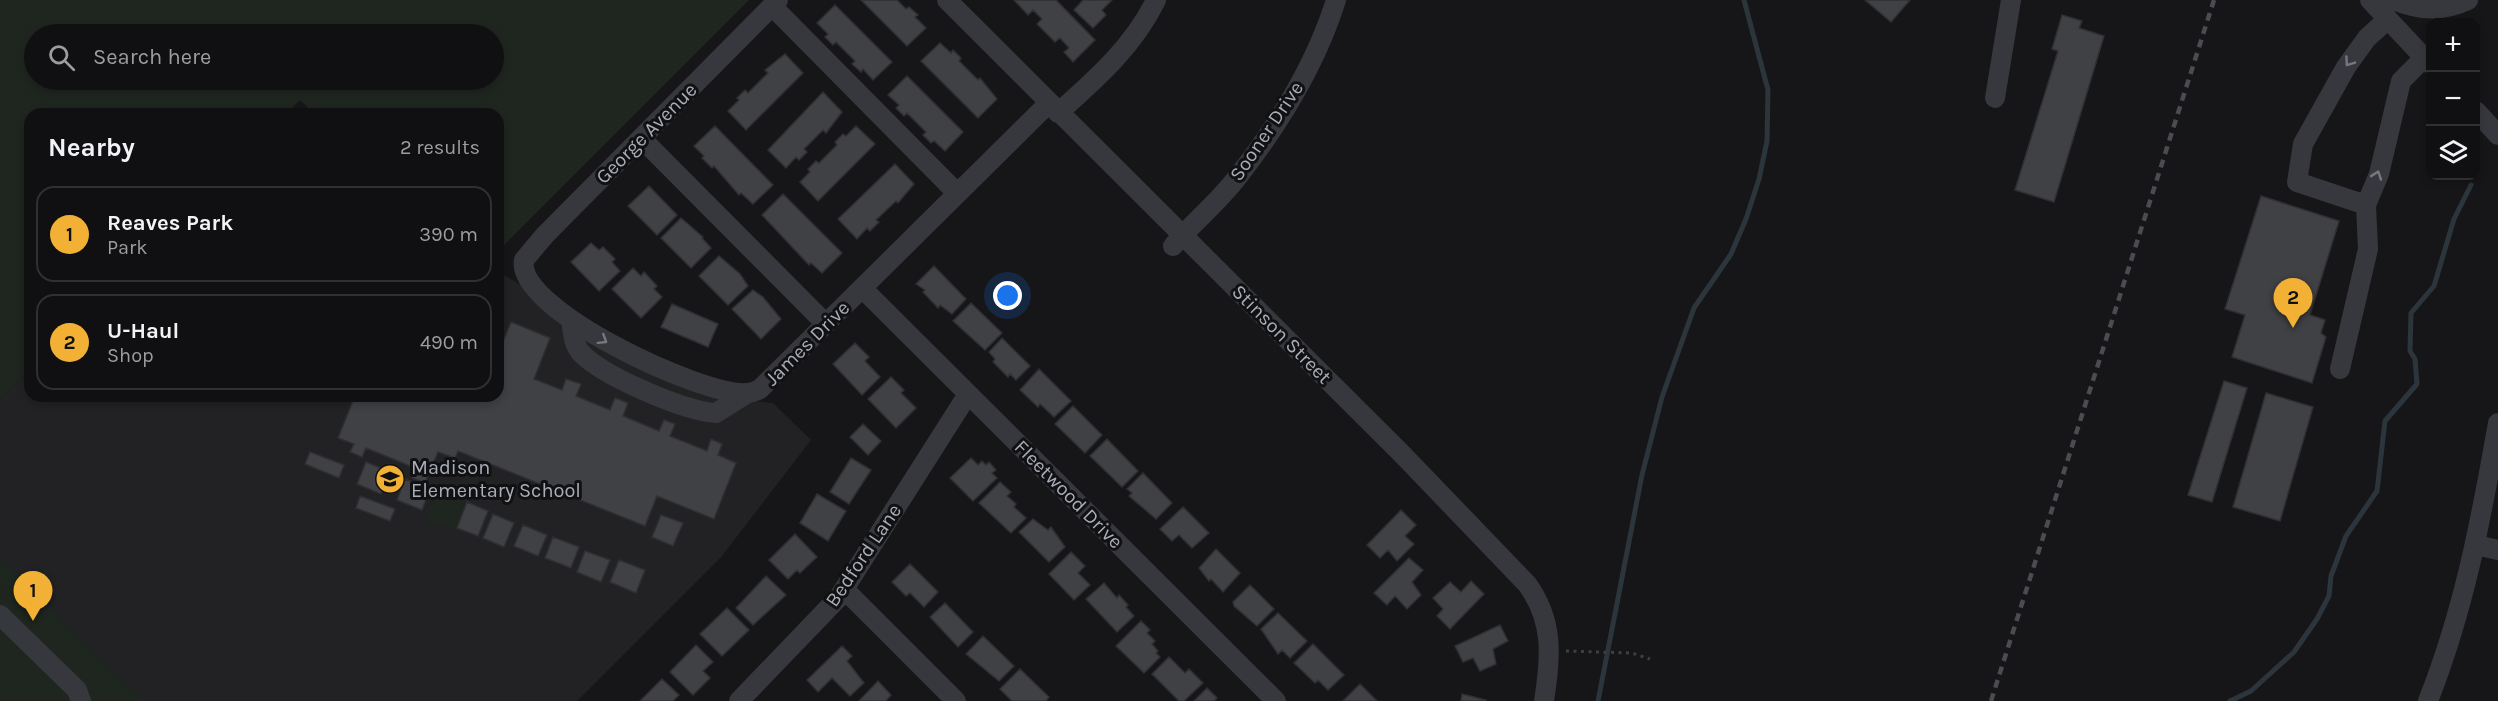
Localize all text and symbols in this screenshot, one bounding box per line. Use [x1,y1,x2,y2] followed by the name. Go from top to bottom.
[2426,18,2480,180] map controls
[2426,18,2480,72] button: +
[24,24,504,90] search box
[45,41,78,74] icon: search
[93,44,211,70] text: Search here
[2346,56,2357,67] one-way arrow
[2426,72,2480,126] button: −
[1225,77,1308,185] street label: Sooner Drive
[591,78,702,189] street label: George Avenue
[2426,126,2480,180] button: layers
[48,132,135,163] text: Nearby
[400,136,480,159] text: 2 results
[2370,171,2383,181] one-way arrow
[107,210,233,236] text: Reaves Park
[66,223,73,246] text: 1
[419,223,478,246] text: 390 m
[107,236,148,259] text: Park
[2274,278,2312,328] pin: 2
[1227,280,1336,389] street label: Stinson Street
[993,281,1022,310] your location
[760,296,854,390] street label: James Drive
[107,318,179,344] text: U-Haul
[63,331,76,354] text: 2
[420,331,478,354] text: 490 m
[597,333,607,345] one-way arrow
[107,344,154,367] text: Shop
[1010,435,1128,553] street label: Fleetwood Drive
[411,456,581,502] place label: Madison Elementary School
[374,463,406,495] school or university icon: Madison Elementary School
[821,500,906,611] street label: Bedford Lane
[14,572,52,621] pin: 1

